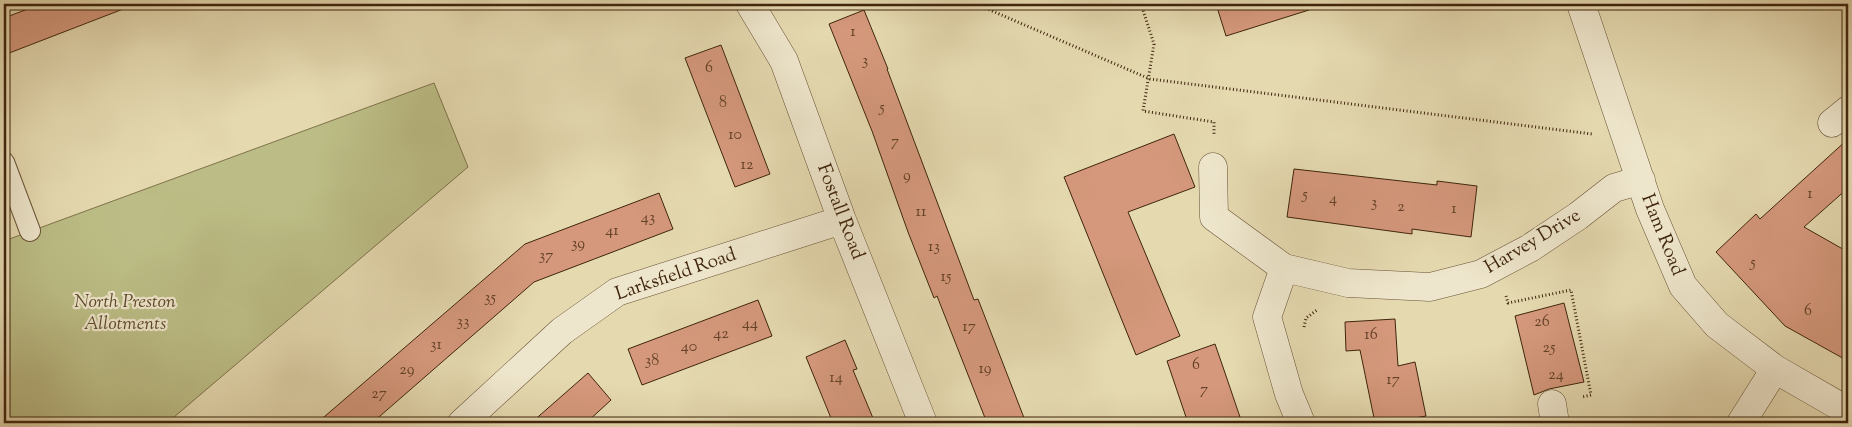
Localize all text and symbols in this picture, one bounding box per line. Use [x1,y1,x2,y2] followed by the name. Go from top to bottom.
[850,21,856,44] house number: 1
[862,50,868,73] house number: 3
[705,57,713,80] house number: 6
[719,92,727,115] house number: 8
[878,97,885,120] house number: 5
[728,124,742,147] house number: 10
[891,131,899,154] house number: 7
[741,154,754,177] house number: 12
[809,160,871,264] street label: Fostall Road
[903,165,911,188] house number: 9
[1807,183,1813,206] house number: 1
[1301,184,1308,207] house number: 5
[1329,188,1337,211] house number: 4
[1633,190,1691,280] street label: Ham Road
[1371,192,1377,215] house number: 3
[1397,196,1405,219] house number: 2
[1451,198,1457,221] house number: 1
[916,201,927,224] house number: 11
[1480,203,1586,281] street label: Harvey Drive
[641,207,655,230] house number: 43
[605,220,619,243] house number: 41
[571,233,585,256] house number: 39
[928,236,940,259] house number: 13
[612,242,740,308] street label: Larksfield Road
[539,245,553,268] house number: 37
[1749,252,1756,275] house number: 5
[941,266,952,289] house number: 15
[484,287,496,310] house number: 35
[74,289,176,338] park label: North Preston Allotments
[1804,300,1812,323] house number: 6
[457,311,469,334] house number: 33
[1534,311,1550,334] house number: 26
[742,313,758,336] house number: 44
[962,316,976,339] house number: 17
[713,323,729,346] house number: 42
[1364,324,1378,347] house number: 16
[430,334,443,357] house number: 31
[681,336,697,359] house number: 40
[1543,337,1556,360] house number: 25
[645,350,659,373] house number: 38
[1192,354,1200,377] house number: 6
[978,358,992,381] house number: 19
[399,359,415,382] house number: 29
[1548,364,1564,387] house number: 24
[829,367,843,390] house number: 14
[1386,369,1400,392] house number: 17
[1200,379,1208,402] house number: 7
[371,383,387,406] house number: 27

